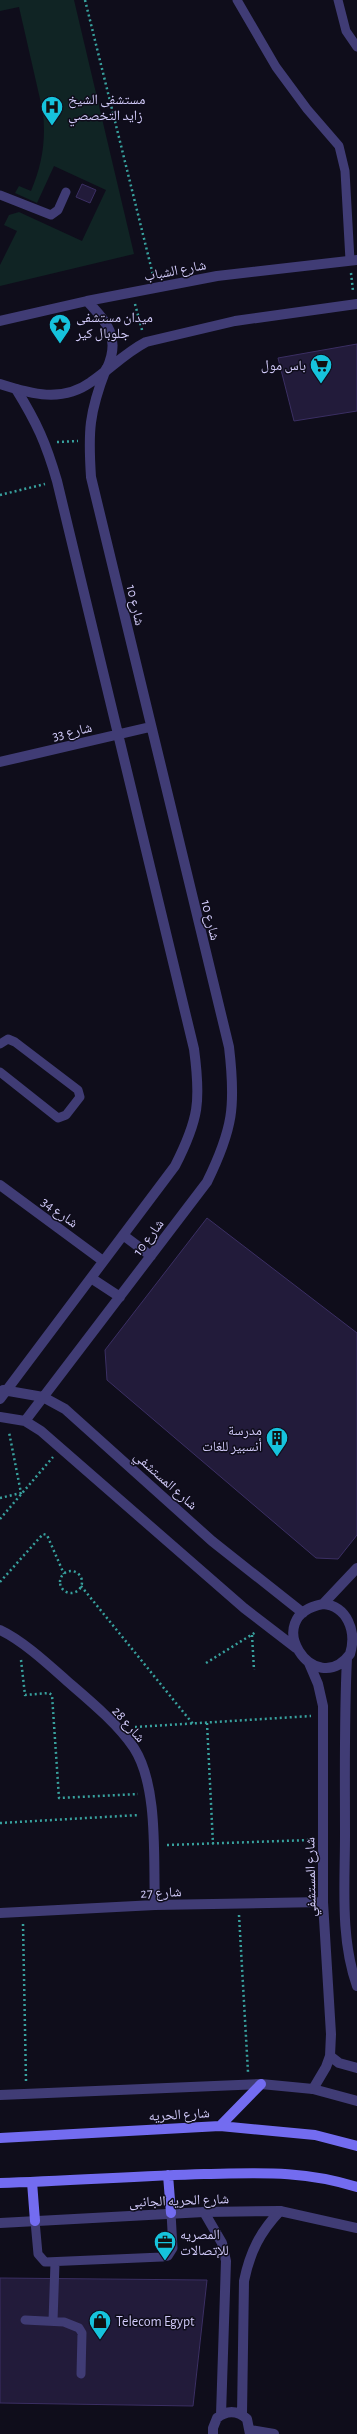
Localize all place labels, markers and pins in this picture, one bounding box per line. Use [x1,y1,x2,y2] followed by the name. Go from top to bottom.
[68,93,145,127] place label: مستشفى الشيخ زايد التخصصي
[39,94,65,127] hospital icon: مستشفى الشيخ زايد التخصصي
[75,311,153,342] place label: ميدان مستشفى جلوبال كير
[47,312,73,345] place icon: ميدان مستشفى جلوبال كير
[308,352,334,385] supermarket icon: باس مول
[261,359,306,374] place label: باس مول
[202,1424,262,1455] place label: مدرسة أنسبير للغات
[264,1425,290,1458] building icon: مدرسة أنسبير للغات
[180,2228,229,2259] place label: المصريه للإتصالات
[152,2229,178,2262] office icon: المصريه للإتصالات
[87,2308,113,2341] shop icon: Telecom Egypt
[116,2315,195,2329] place label: Telecom Egypt

